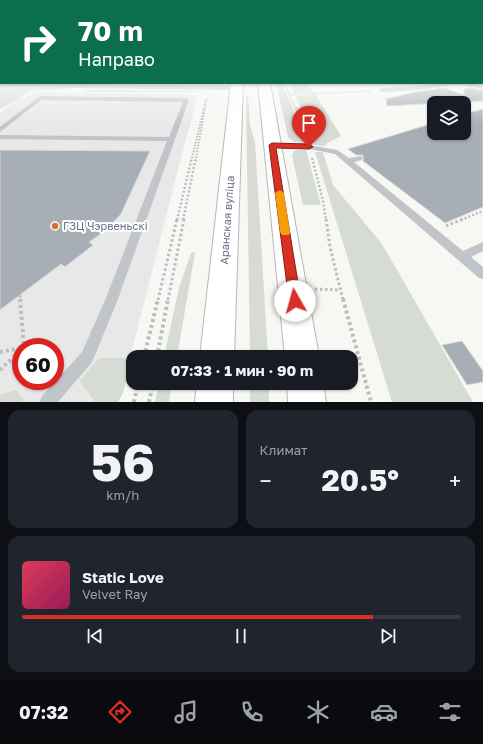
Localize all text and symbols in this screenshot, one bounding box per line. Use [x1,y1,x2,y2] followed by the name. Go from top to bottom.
[78,14,143,47] text: 70 m
[12,16,64,68] icon: right
[78,48,155,70] text: Направо
[427,96,471,140] map controls
[427,96,471,140] button: layers
[292,106,326,147] pin
[298,112,320,134] icon: arrive
[217,175,236,265] street label: Аранская вуліца
[63,219,148,232] place label: ГЗЦ Чэрвеньскі
[50,221,60,231] marker: ГЗЦ Чэрвеньскі
[274,280,316,322] position arrow
[12,338,64,390] speed limit sign: 60
[171,361,313,379] text: 07:33 · 1 мин · 90 m
[90,430,155,492] text: 56
[260,442,307,458] text: Климат
[322,462,399,498] text: 20.5°
[260,467,272,494] text: −
[449,467,461,494] text: +
[106,487,139,503] text: km/h
[82,568,164,586] text: Static Love
[82,586,147,602] text: Velvet Ray
[84,625,106,647] icon: previous
[230,625,252,647] icon: pause
[377,625,399,647] icon: next
[106,698,134,726] icon: directions
[172,698,200,726] icon: music
[238,698,266,726] icon: phone
[304,698,332,726] icon: climate
[370,698,398,726] icon: car
[436,698,464,726] icon: filters
[19,701,68,723] text: 07:32

